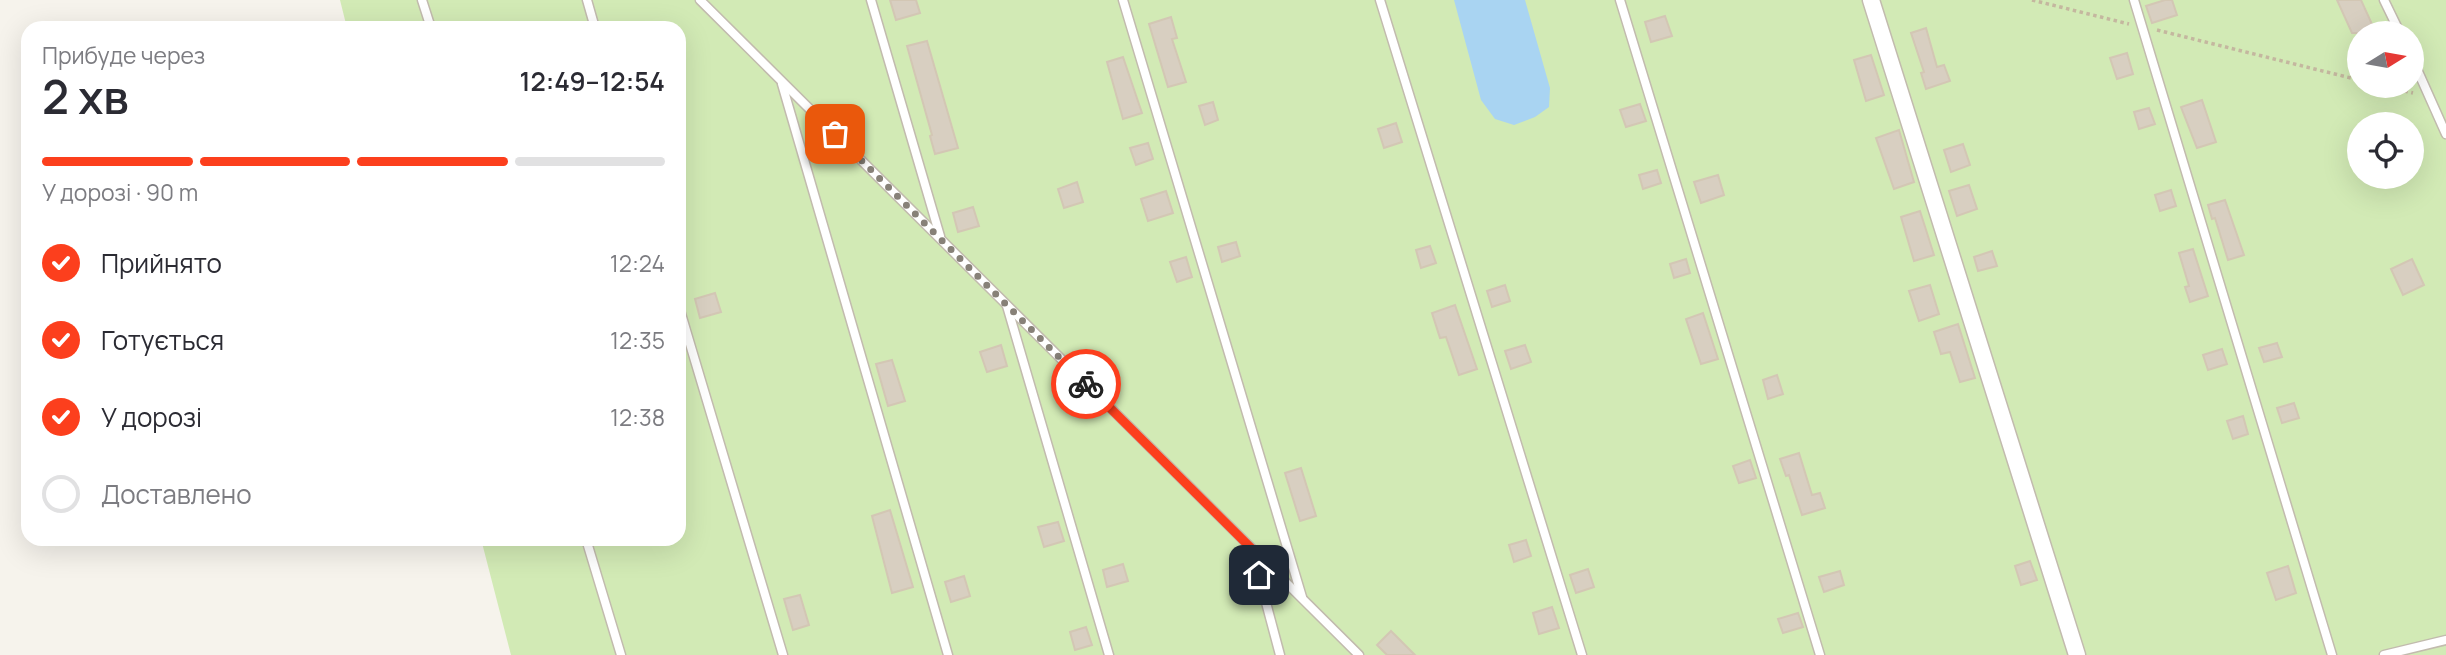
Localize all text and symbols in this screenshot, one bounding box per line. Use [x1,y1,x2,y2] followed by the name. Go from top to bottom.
[2347,21,2424,98] north arrow
[2347,21,2424,189] map controls
[42,39,205,71] text: Прибуде через
[520,63,665,99] text: 12:49–12:54
[42,65,129,128] text: 2 хв
[805,104,865,164] pin
[2347,112,2424,189] button: locate
[816,115,854,153] icon: bag
[42,176,198,208] text: У дорозі · 90 m
[42,244,80,282] icon: check
[101,245,222,281] text: Прийнято
[610,247,665,279] text: 12:24
[42,321,80,359] icon: check
[101,322,224,358] text: Готується
[610,324,665,356] text: 12:35
[1051,349,1121,419] courier
[1067,365,1105,403] icon: bike
[42,398,80,436] icon: check
[101,399,202,435] text: У дорозі
[610,401,665,433] text: 12:38
[101,476,252,512] text: Доставлено
[1229,545,1289,605] pin
[1240,556,1278,594] icon: home

